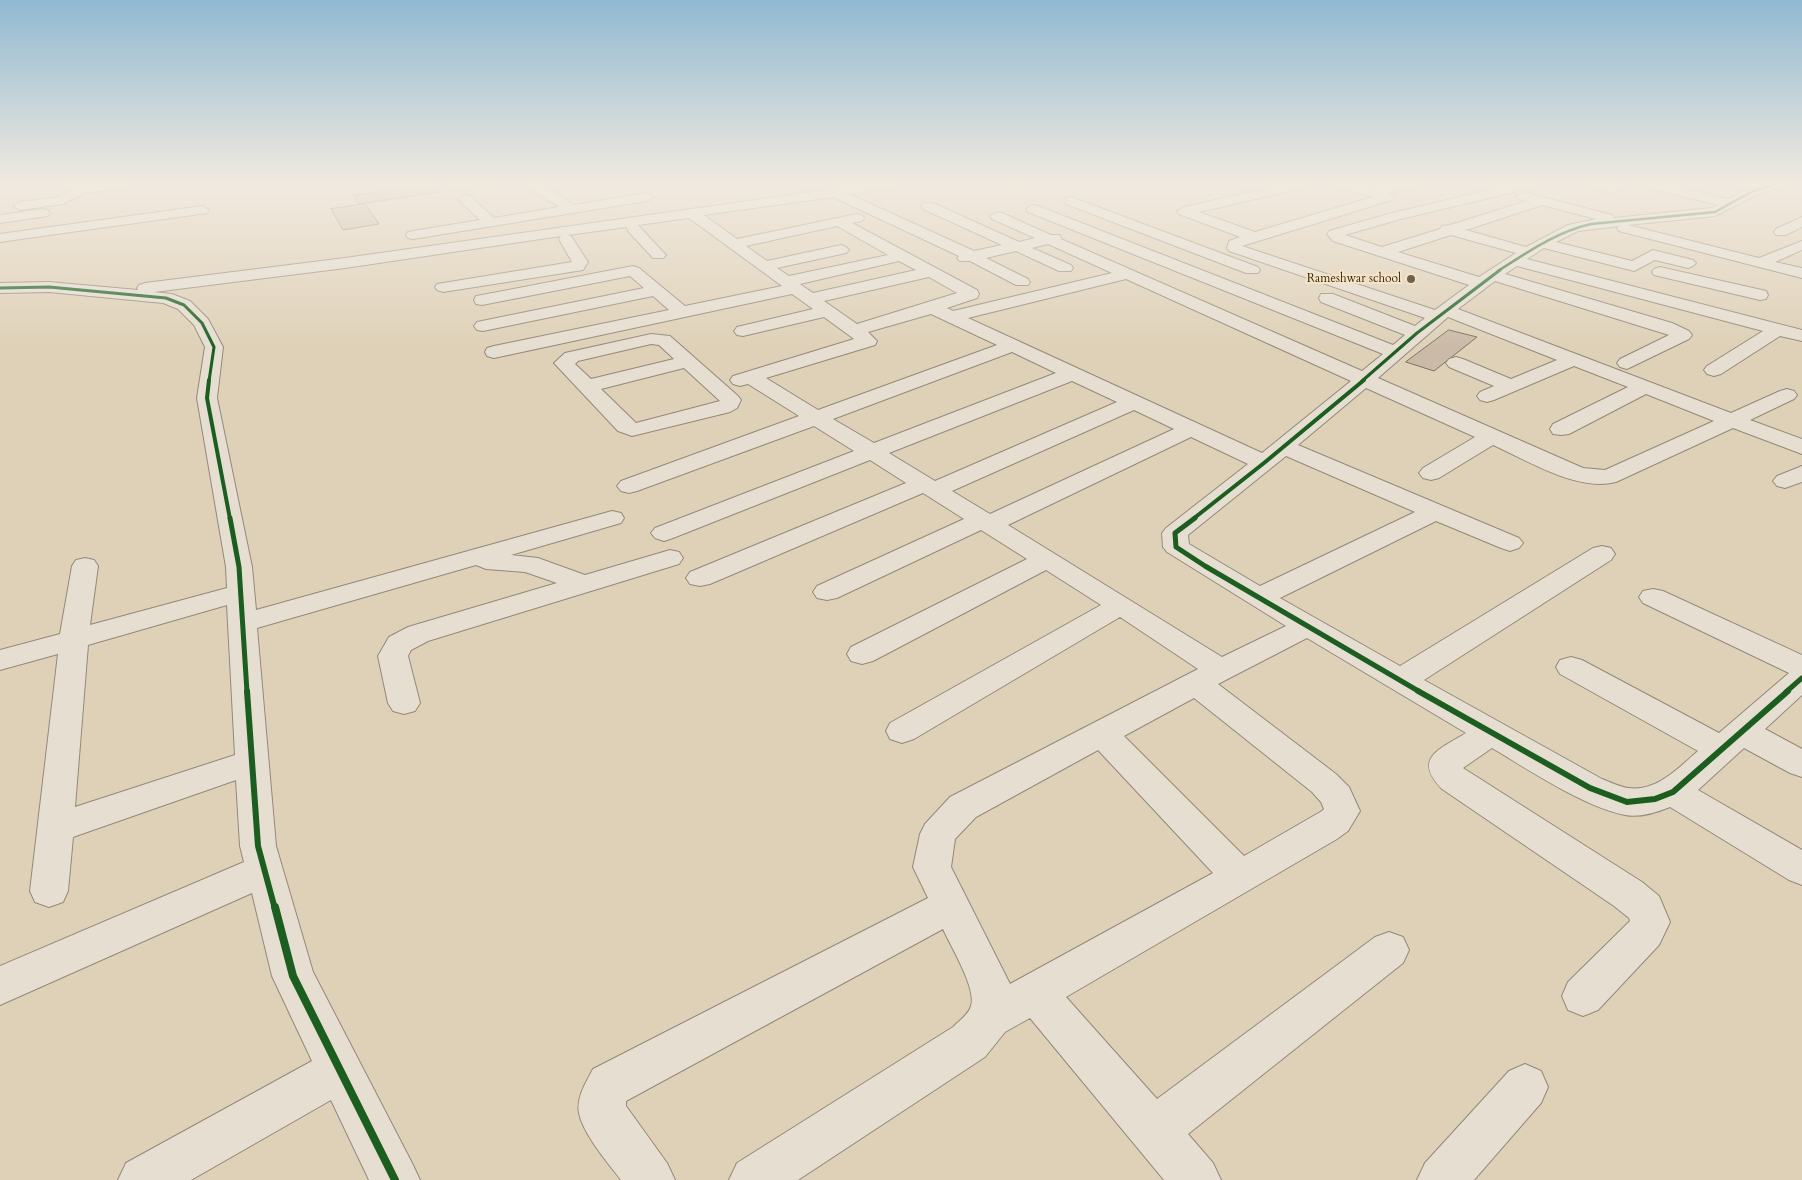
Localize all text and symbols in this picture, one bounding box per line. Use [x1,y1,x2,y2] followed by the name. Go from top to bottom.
[1307,272,1401,286] place label: Rameshwar school
[1405,273,1417,285] marker: Rameshwar school

